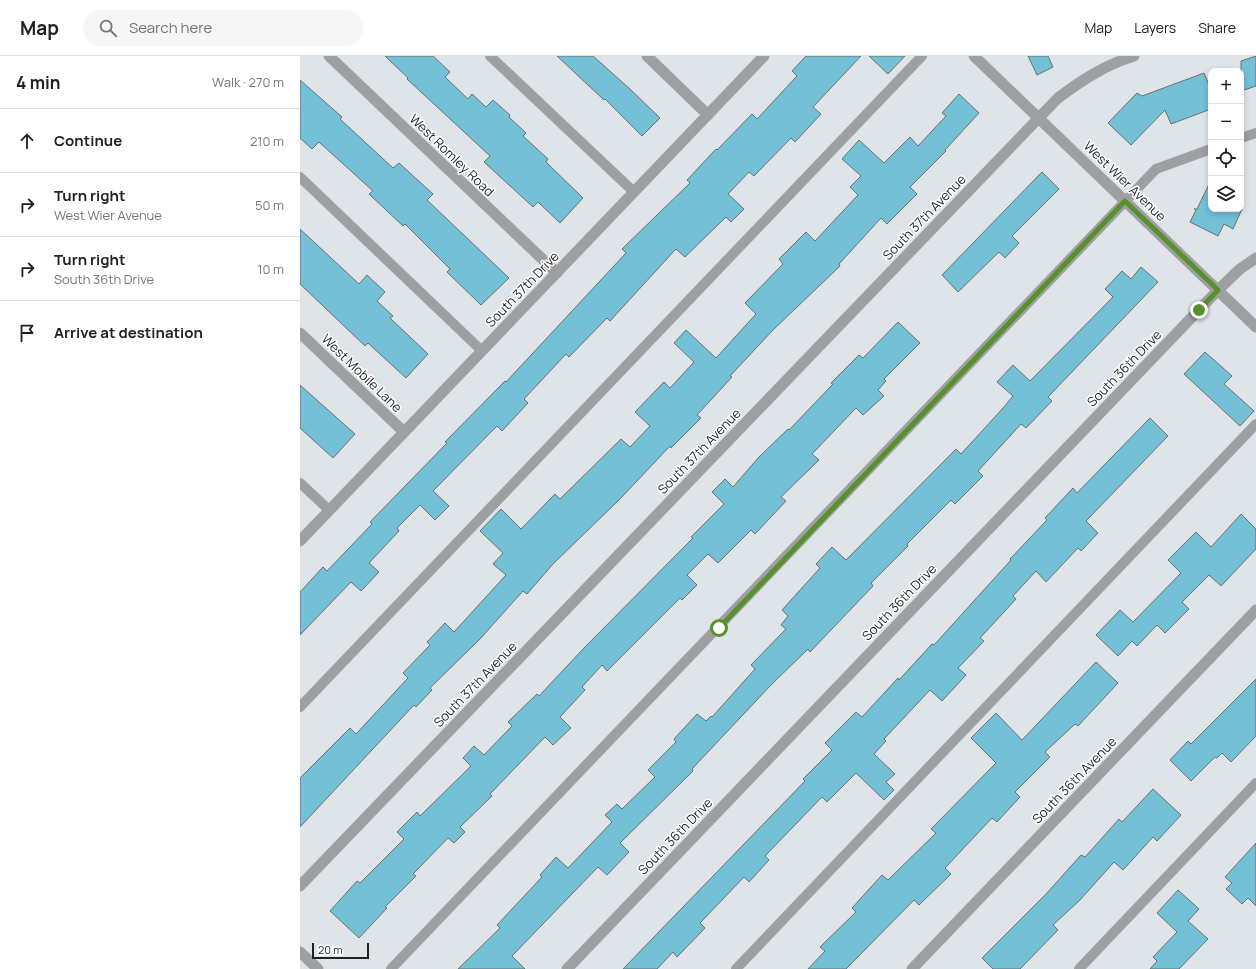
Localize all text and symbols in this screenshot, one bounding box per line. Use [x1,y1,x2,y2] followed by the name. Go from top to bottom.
[83,10,363,46] search box
[20,15,59,41] text: Map
[97,17,119,39] icon: search
[129,17,212,38] text: Search here
[1084,18,1112,37] text: Map
[1134,18,1176,37] text: Layers
[1198,18,1236,37] text: Share
[1208,68,1244,212] map controls
[1208,68,1244,104] button: +
[16,71,60,94] text: 4 min
[212,73,284,91] text: Walk · 270 m
[1208,104,1244,140] button: −
[406,110,498,200] street label: West Romley Road
[16,130,38,152] icon: ahead
[54,130,122,151] text: Continue
[250,132,284,150] text: 210 m
[1080,137,1170,225] street label: West Wier Avenue
[1208,140,1244,176] button: locate
[878,170,970,264] street label: South 37th Avenue
[1208,176,1244,212] button: layers
[54,185,125,206] text: Turn right
[16,194,38,216] icon: right
[255,196,284,214] text: 50 m
[54,206,162,224] text: West Wier Avenue
[481,247,563,331] street label: South 37th Drive
[54,249,125,270] text: Turn right
[16,258,38,280] icon: right
[257,260,284,278] text: 10 m
[54,270,154,288] text: South 36th Drive
[1190,301,1208,319] route end
[16,322,38,344] icon: arrive
[54,322,203,343] text: Arrive at destination
[1083,325,1166,410] street label: South 36th Drive
[318,330,406,416] street label: West Mobile Lane
[653,404,745,498] street label: South 37th Avenue
[858,559,941,644] street label: South 36th Drive
[710,619,728,637] route start
[429,637,521,731] street label: South 37th Avenue
[1028,732,1120,827] street label: South 36th Avenue
[634,793,717,878] street label: South 36th Drive
[312,941,369,960] scale bar
[318,942,343,957] text: 20 m

